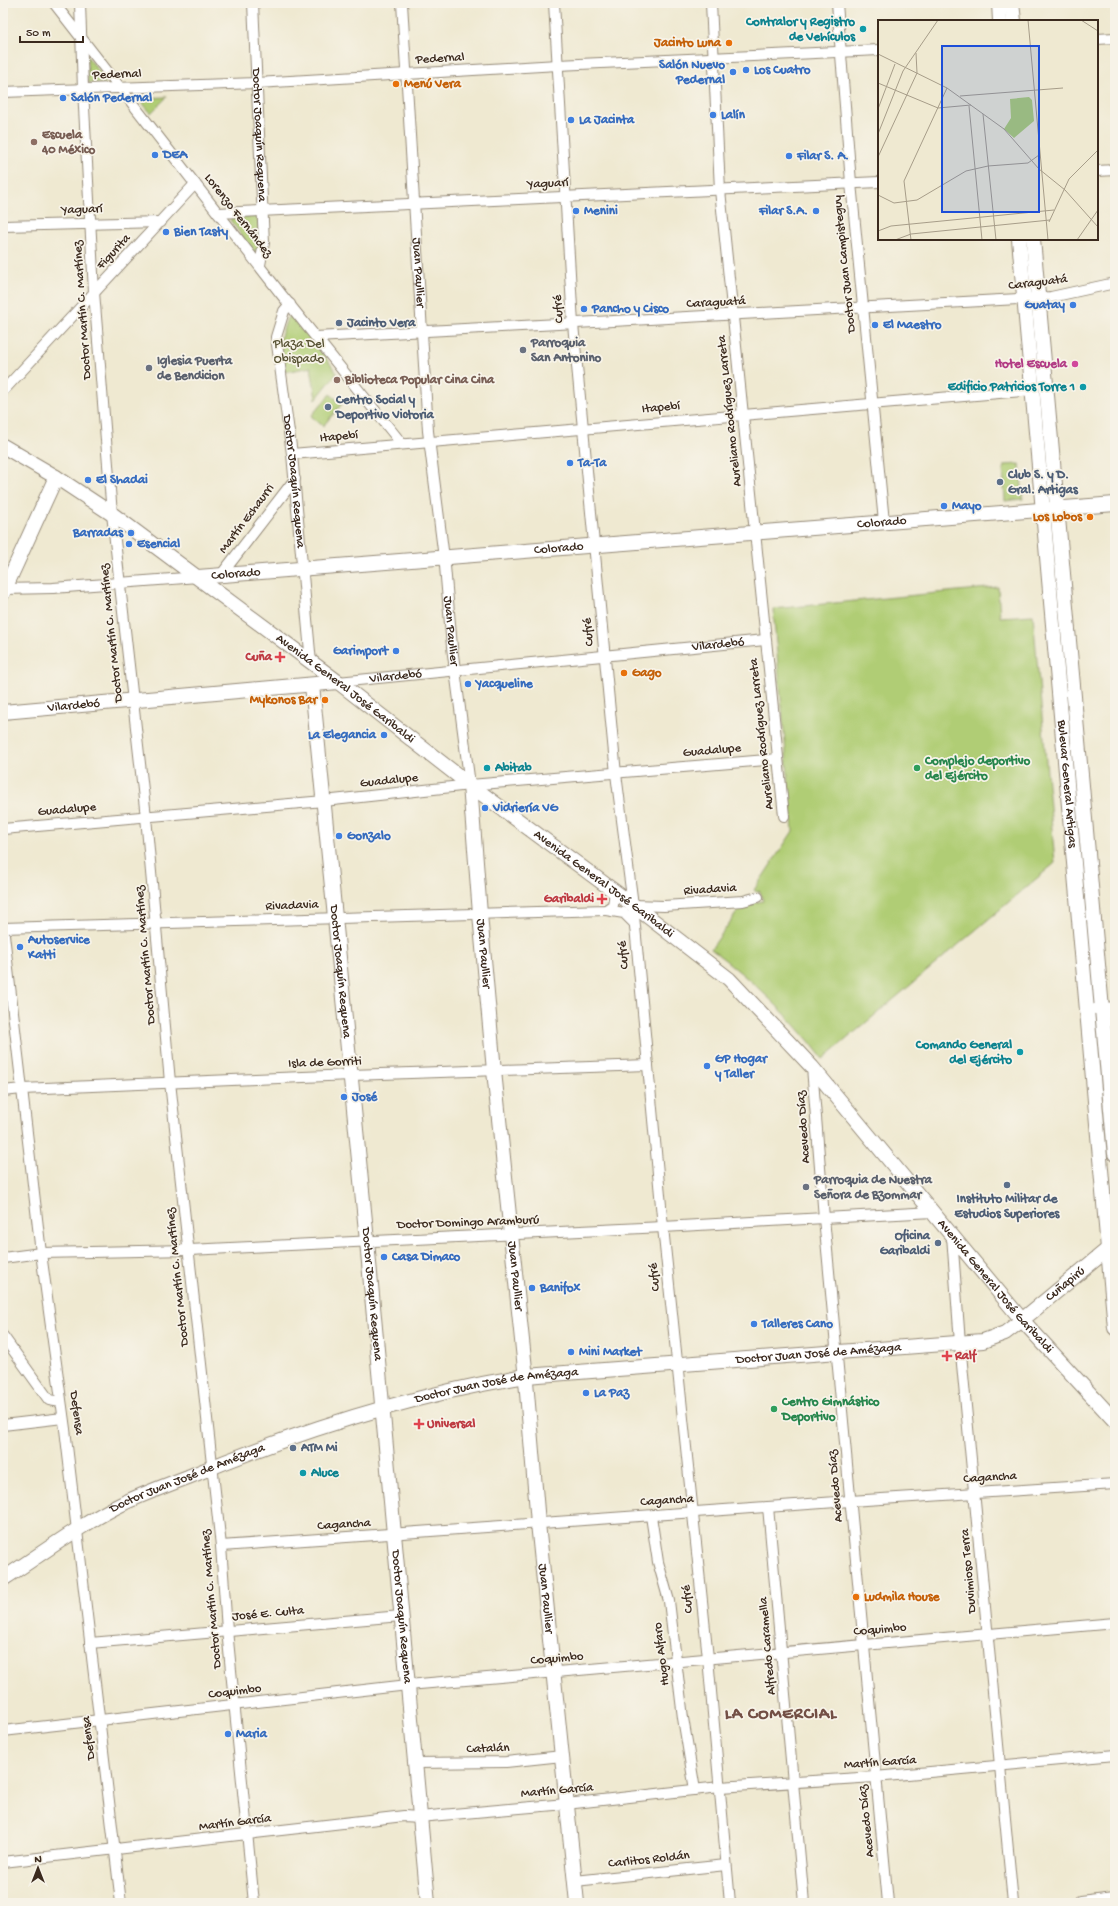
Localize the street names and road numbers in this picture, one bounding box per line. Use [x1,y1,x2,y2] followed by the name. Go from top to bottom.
[414,50,465,68] street label: Pedernal
[91,67,142,83] street label: Pedernal
[248,67,270,203] street label: Doctor Joaquín Requena
[201,171,276,262] street label: Lorenzo Fernández
[526,175,570,193] street label: Yaguarí
[830,194,860,335] street label: Doctor Juan Campisteguy
[60,202,104,218] street label: Yaguarí
[93,231,135,274] street label: Figurita
[409,237,428,309] street label: Juan Paullier
[71,239,95,381] street label: Doctor Martín C. Martínez
[1008,272,1069,294] street label: Caraguatá
[551,294,567,324] street label: Cufré
[686,294,747,312] street label: Caraguatá
[715,334,745,487] street label: Aureliano Rodríguez Larreta
[641,399,682,417] street label: Itapebí
[279,413,308,549] street label: Doctor Joaquín Requena
[319,428,360,446] street label: Itapebí
[216,481,278,557] street label: Martín Echaurri
[857,513,907,532] street label: Colorado
[534,539,584,558] street label: Colorado
[97,562,127,704] street label: Doctor Martín C. Martínez
[211,565,261,583] street label: Colorado
[440,595,462,668] street label: Juan Paullier
[580,617,598,647] street label: Cufré
[273,631,418,747] street label: Avenida General José Garibaldi
[690,635,745,655] street label: Vilardebó
[747,657,777,810] street label: Aureliano Rodríguez Larreta
[368,666,423,686] street label: Vilardebó
[46,696,101,716] street label: Vilardebó
[1054,718,1080,850] street label: Bulevar General Artigas
[682,741,742,761] street label: Guadalupe
[359,770,419,792] street label: Guadalupe
[37,800,97,820] street label: Guadalupe
[531,826,677,942] street label: Avenida General José Garibaldi
[683,881,738,899] street label: Rivadavia
[132,884,160,1026] street label: Doctor Martín C. Martínez
[265,898,320,914] street label: Rivadavia
[326,903,354,1040] street label: Doctor Joaquín Requena
[473,918,494,990] street label: Juan Paullier
[615,940,633,970] street label: Cufré
[288,1054,362,1072] street label: Isla de Gorriti
[794,1089,814,1164] street label: Acevedo Díaz
[163,1206,193,1348] street label: Doctor Martín C. Martínez
[396,1213,539,1233] street label: Doctor Domingo Aramburú
[934,1216,1057,1357] street label: Avenida General José Garibaldi
[358,1226,386,1362] street label: Doctor Joaquín Requena
[504,1240,527,1313] street label: Juan Paullier
[646,1262,664,1292] street label: Cufré
[1043,1264,1088,1305] street label: Cuñapirú
[734,1340,903,1367] street label: Doctor Juan José de Amézaga
[412,1364,579,1407] street label: Doctor Juan José de Amézaga
[65,1389,87,1437] street label: Defensa
[106,1440,267,1517] street label: Doctor Juan José de Amézaga
[825,1448,847,1523] street label: Acevedo Díaz
[963,1469,1018,1487] street label: Cagancha
[640,1492,695,1510] street label: Cagancha
[317,1516,372,1534] street label: Cagancha
[958,1527,980,1615] street label: Duvimioso Terra
[198,1528,226,1670] street label: Doctor Martín C. Martínez
[388,1548,415,1685] street label: Doctor Joaquín Requena
[535,1563,557,1635] street label: Juan Paullier
[679,1584,697,1614] street label: Cufré
[756,1596,780,1696] street label: Alfredo Caramella
[231,1603,305,1625] street label: José E. Culta
[853,1620,907,1640] street label: Coquimbo
[651,1621,673,1687] street label: Hugo Alfaro
[530,1649,584,1669] street label: Coquimbo
[208,1681,263,1703] street label: Coquimbo
[79,1714,99,1762] street label: Defensa
[466,1741,511,1757] street label: Catalán
[843,1753,918,1773] street label: Martín García
[520,1780,595,1802] street label: Martín García
[856,1783,878,1858] street label: Acevedo Díaz
[198,1811,273,1835] street label: Martín García
[607,1848,691,1872] street label: Carlitos Roldán

